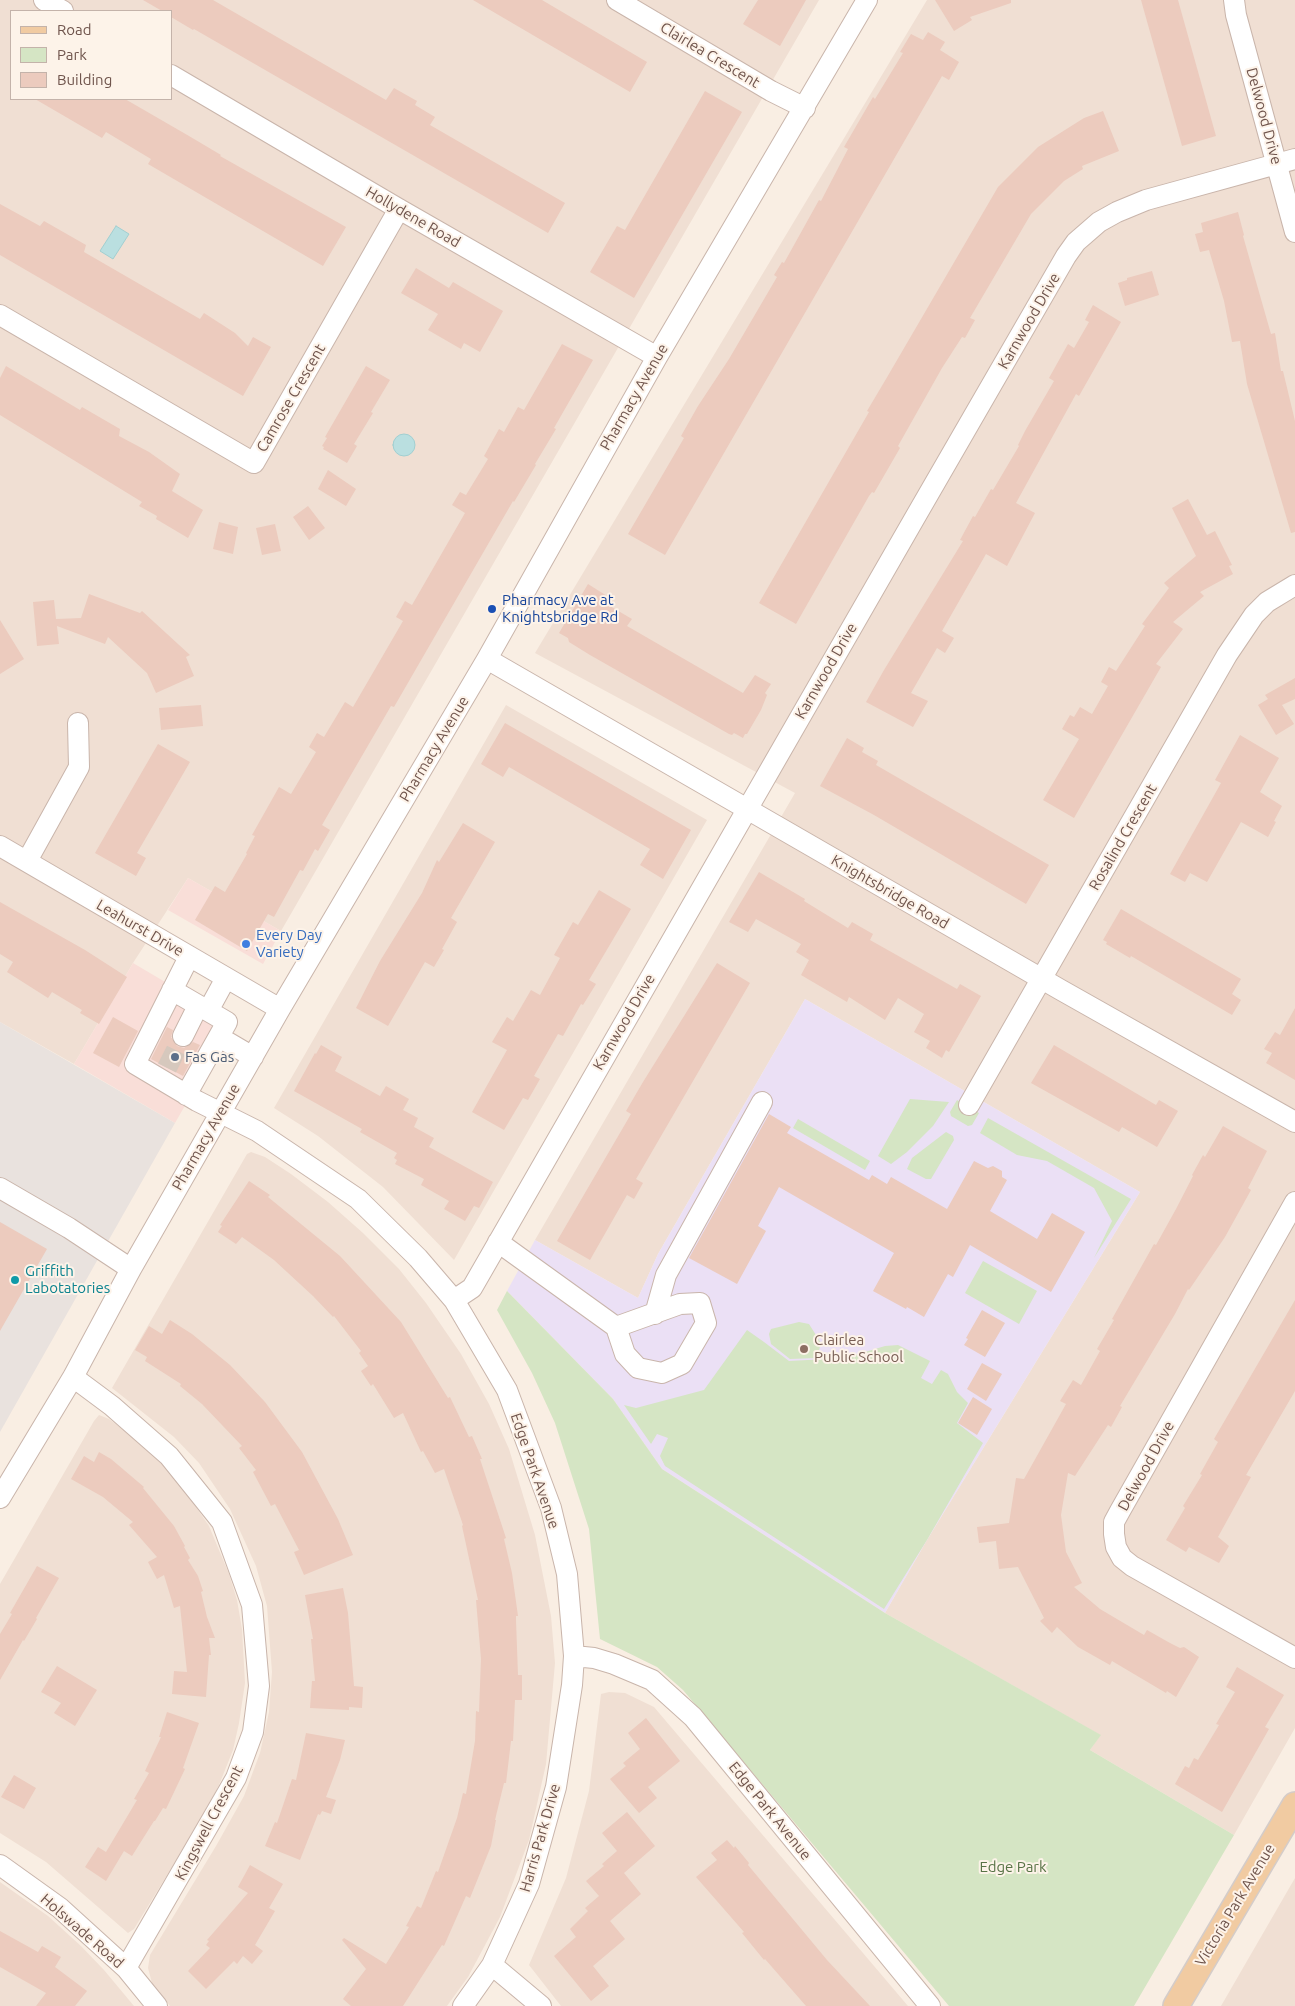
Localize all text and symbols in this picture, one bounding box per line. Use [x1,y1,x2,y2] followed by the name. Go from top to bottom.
[10,10,172,100] legend
[657,18,763,92] street label: Clairlea Crescent
[57,21,92,38] text: Road
[57,46,87,63] text: Park
[1242,66,1286,166] street label: Delwood Drive
[57,71,112,88] text: Building
[363,183,463,251] street label: Hollydene Road
[994,270,1064,372] street label: Karnwood Drive
[253,341,329,455] street label: Camrose Crescent
[596,341,672,453] street label: Pharmacy Avenue
[502,591,618,626] place label: Pharmacy Ave at Knightsbridge Rd
[486,603,498,615] marker: Pharmacy Ave at Knightsbridge Rd
[791,620,861,722] street label: Karnwood Drive
[395,693,473,805] street label: Pharmacy Avenue
[1085,781,1161,893] street label: Rosalind Crescent
[828,851,952,933] street label: Knightsbridge Road
[93,896,187,960] street label: Leahurst Drive
[256,926,322,961] place label: Every Day Variety
[240,938,252,950] marker: Every Day Variety
[589,971,659,1073] street label: Karnwood Drive
[185,1048,234,1066] place label: Fas Gas
[169,1051,181,1063] marker: Fas Gas
[168,1081,244,1193] street label: Pharmacy Avenue
[25,1262,110,1297] place label: Griffith Labotatories
[9,1274,21,1286] marker: Griffith Labotatories
[814,1331,903,1366] place label: Clairlea Public School
[798,1343,810,1355] marker: Clairlea Public School
[507,1411,563,1531] street label: Edge Park Avenue
[1114,1418,1178,1514] street label: Delwood Drive
[725,1758,815,1864] street label: Edge Park Avenue
[171,1763,247,1883] street label: Kingswell Crescent
[516,1782,564,1894] street label: Harris Park Drive
[1191,1841,1279,1969] street label: Victoria Park Avenue
[979,1858,1047,1876] park label: Edge Park
[37,1890,127,1972] street label: Holswade Road

